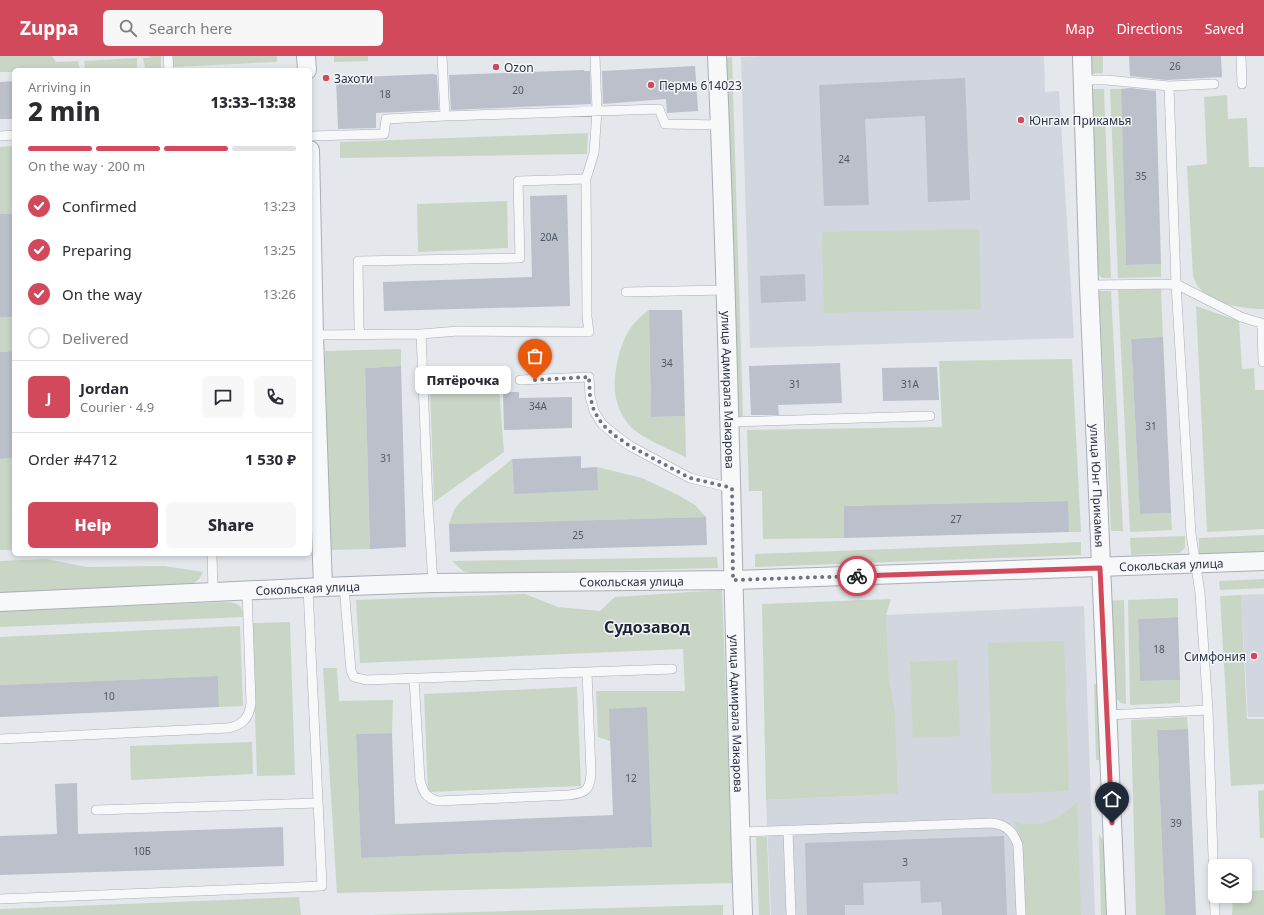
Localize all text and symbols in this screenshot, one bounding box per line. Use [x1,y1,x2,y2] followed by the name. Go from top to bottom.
[103,10,383,46] search box
[20,15,79,41] text: Zuppa
[117,17,139,39] icon: search
[149,18,232,38] text: Search here
[1065,19,1094,38] text: Map
[1116,19,1183,38] text: Directions
[1205,19,1244,38] text: Saved
[504,59,534,76] place label: Ozon
[1169,59,1181,73] house number: 26
[491,62,501,72] marker: Ozon
[334,70,373,87] place label: Захоти
[321,73,331,83] marker: Захоти
[659,77,742,94] place label: Пермь 614023
[28,78,91,96] text: Arriving in
[646,80,656,90] marker: Пермь 614023
[512,83,524,97] house number: 20
[379,87,391,101] house number: 18
[211,92,296,112] text: 13:33–13:38
[28,93,101,129] text: 2 min
[1029,112,1131,129] place label: Юнгам Прикамья
[1016,115,1026,125] marker: Юнгам Прикамья
[838,152,850,166] house number: 24
[28,157,145,175] text: On the way · 200 m
[1135,169,1147,183] house number: 35
[28,195,50,217] icon: check
[62,196,137,216] text: Confirmed
[263,197,296,215] text: 13:23
[540,230,559,244] house number: 20А
[28,239,50,261] icon: check
[62,240,132,260] text: Preparing
[263,241,296,259] text: 13:25
[28,283,50,305] icon: check
[62,284,142,304] text: On the way
[263,285,296,303] text: 13:26
[718,311,739,469] street label: улица Адмирала Макарова
[62,328,129,348] text: Delivered
[518,339,552,380] pin
[524,345,546,367] icon: bag
[661,356,673,370] house number: 34
[415,366,511,394] callout: Пятёрочка
[427,371,499,389] text: Пятёрочка
[202,376,244,418] button: chat
[254,376,296,418] button: phone
[789,377,801,391] house number: 31
[901,377,920,391] house number: 31А
[80,378,129,398] text: Jordan
[47,387,51,407] text: J
[80,398,154,416] text: Courier · 4.9
[529,399,548,413] house number: 34А
[1145,419,1157,433] house number: 31
[1086,424,1109,548] street label: улица Юнг Прикамья
[28,449,117,469] text: Order #4712
[245,449,296,469] text: 1 530 ₽
[380,451,392,465] house number: 31
[28,502,158,548] button: Help
[166,502,296,548] button: Share
[950,512,962,526] house number: 27
[572,528,584,542] house number: 25
[1119,554,1224,575] street label: Сокольская улица
[837,556,877,596] courier
[846,565,868,587] icon: bike
[579,572,684,590] street label: Сокольская улица
[255,577,360,599] street label: Сокольская улица
[604,616,691,638] district label: Судозавод
[726,635,748,793] street label: улица Адмирала Макарова
[1153,642,1165,656] house number: 18
[1184,648,1246,665] place label: Симфония
[1249,651,1259,661] marker: Симфония
[103,689,115,703] house number: 10
[625,771,637,785] house number: 12
[1095,782,1129,823] pin
[1101,788,1123,810] icon: home
[1170,816,1182,830] house number: 39
[133,844,151,858] house number: 10Б
[902,855,908,869] house number: 3
[1208,859,1252,903] map controls
[1208,859,1252,903] button: layers

